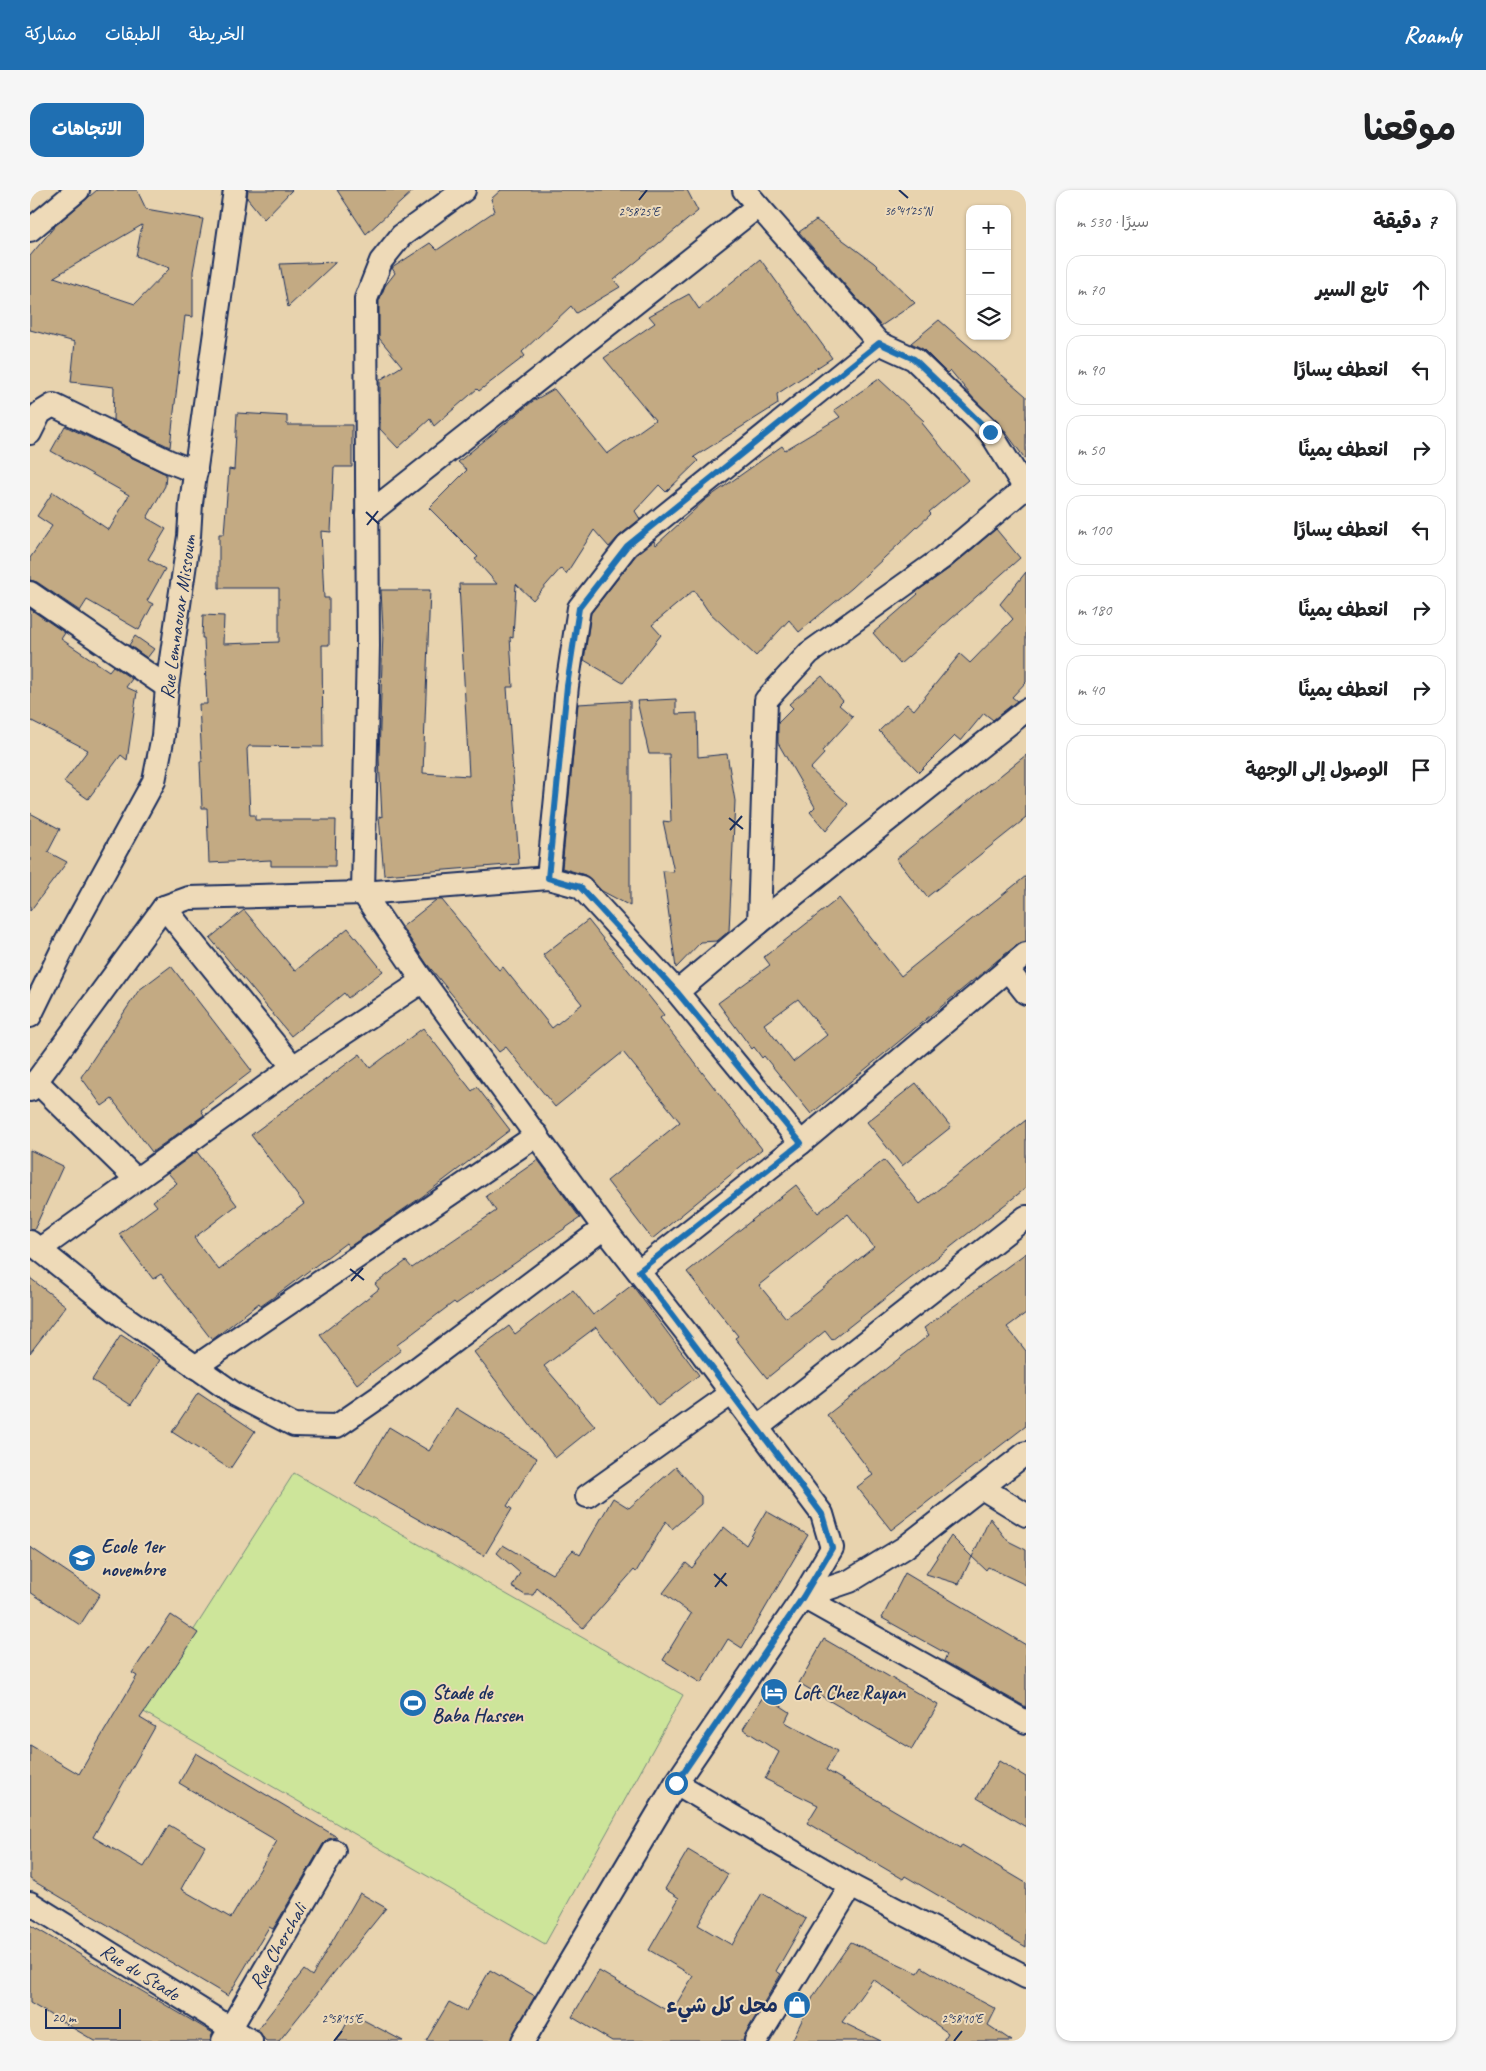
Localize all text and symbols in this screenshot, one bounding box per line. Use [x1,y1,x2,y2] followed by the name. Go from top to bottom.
[1404,20,1461,50] text: Roamly
[25,23,77,45] text: مشاركة
[105,23,161,45] text: الطبقات
[189,23,245,45] text: الخريطة
[30,103,144,157] button: الاتجاهات
[1363,106,1456,151] text: موقعنا
[884,203,933,219] text: 36°41'25"N
[619,204,661,220] text: 2°58'25"E
[966,205,1011,340] map controls
[966,205,1011,250] button: +
[1373,208,1436,234] text: 7 دقيقة
[1076,212,1149,232] text: سيرًا · 530 m
[966,250,1011,295] button: −
[1407,276,1435,304] icon: ahead
[1316,278,1388,302] text: تابع السير
[1077,280,1104,300] text: 70 m
[966,295,1011,340] button: layers
[1407,356,1435,384] icon: left
[1294,358,1388,382] text: انعطف يسارًا
[1077,360,1104,380] text: 90 m
[979,421,1002,444] route end
[1407,436,1435,464] icon: right
[1299,438,1388,462] text: انعطف يمينًا
[1077,440,1104,460] text: 50 m
[1407,516,1435,544] icon: left
[1294,518,1388,542] text: انعطف يسارًا
[1077,520,1111,540] text: 100 m
[154,533,202,701] street label: Rue Lemnaouar Missoum
[1407,596,1435,624] icon: right
[1299,598,1388,622] text: انعطف يمينًا
[1077,600,1111,620] text: 180 m
[1407,676,1435,704] icon: right
[1299,678,1388,702] text: انعطف يمينًا
[1077,680,1104,700] text: 40 m
[1407,756,1435,784] icon: arrive
[1245,758,1388,782] text: الوصول إلى الوجهة
[101,1534,167,1582] place label: Ecole 1er novembre
[67,1543,97,1573] school or university icon: Ecole 1er novembre
[759,1677,789,1707] hotel icon: Loft Chez Rayan
[432,1680,524,1728] place label: Stade de Baba Hassen
[793,1680,906,1705] place label: Loft Chez Rayan
[398,1688,428,1718] sports icon: Stade de Baba Hassen
[665,1772,688,1795] route start
[244,1897,313,1993] street label: Rue Cherchali
[96,1938,185,2007] street label: Rue du Stade
[782,1990,812,2020] shop icon: محل كل شيء
[666,1993,778,2023] place label: محل كل شيء
[45,2006,121,2029] scale bar
[52,2009,76,2026] text: 20 m
[322,2011,364,2027] text: 2°58'15"E
[942,2011,984,2027] text: 2°58'10"E

